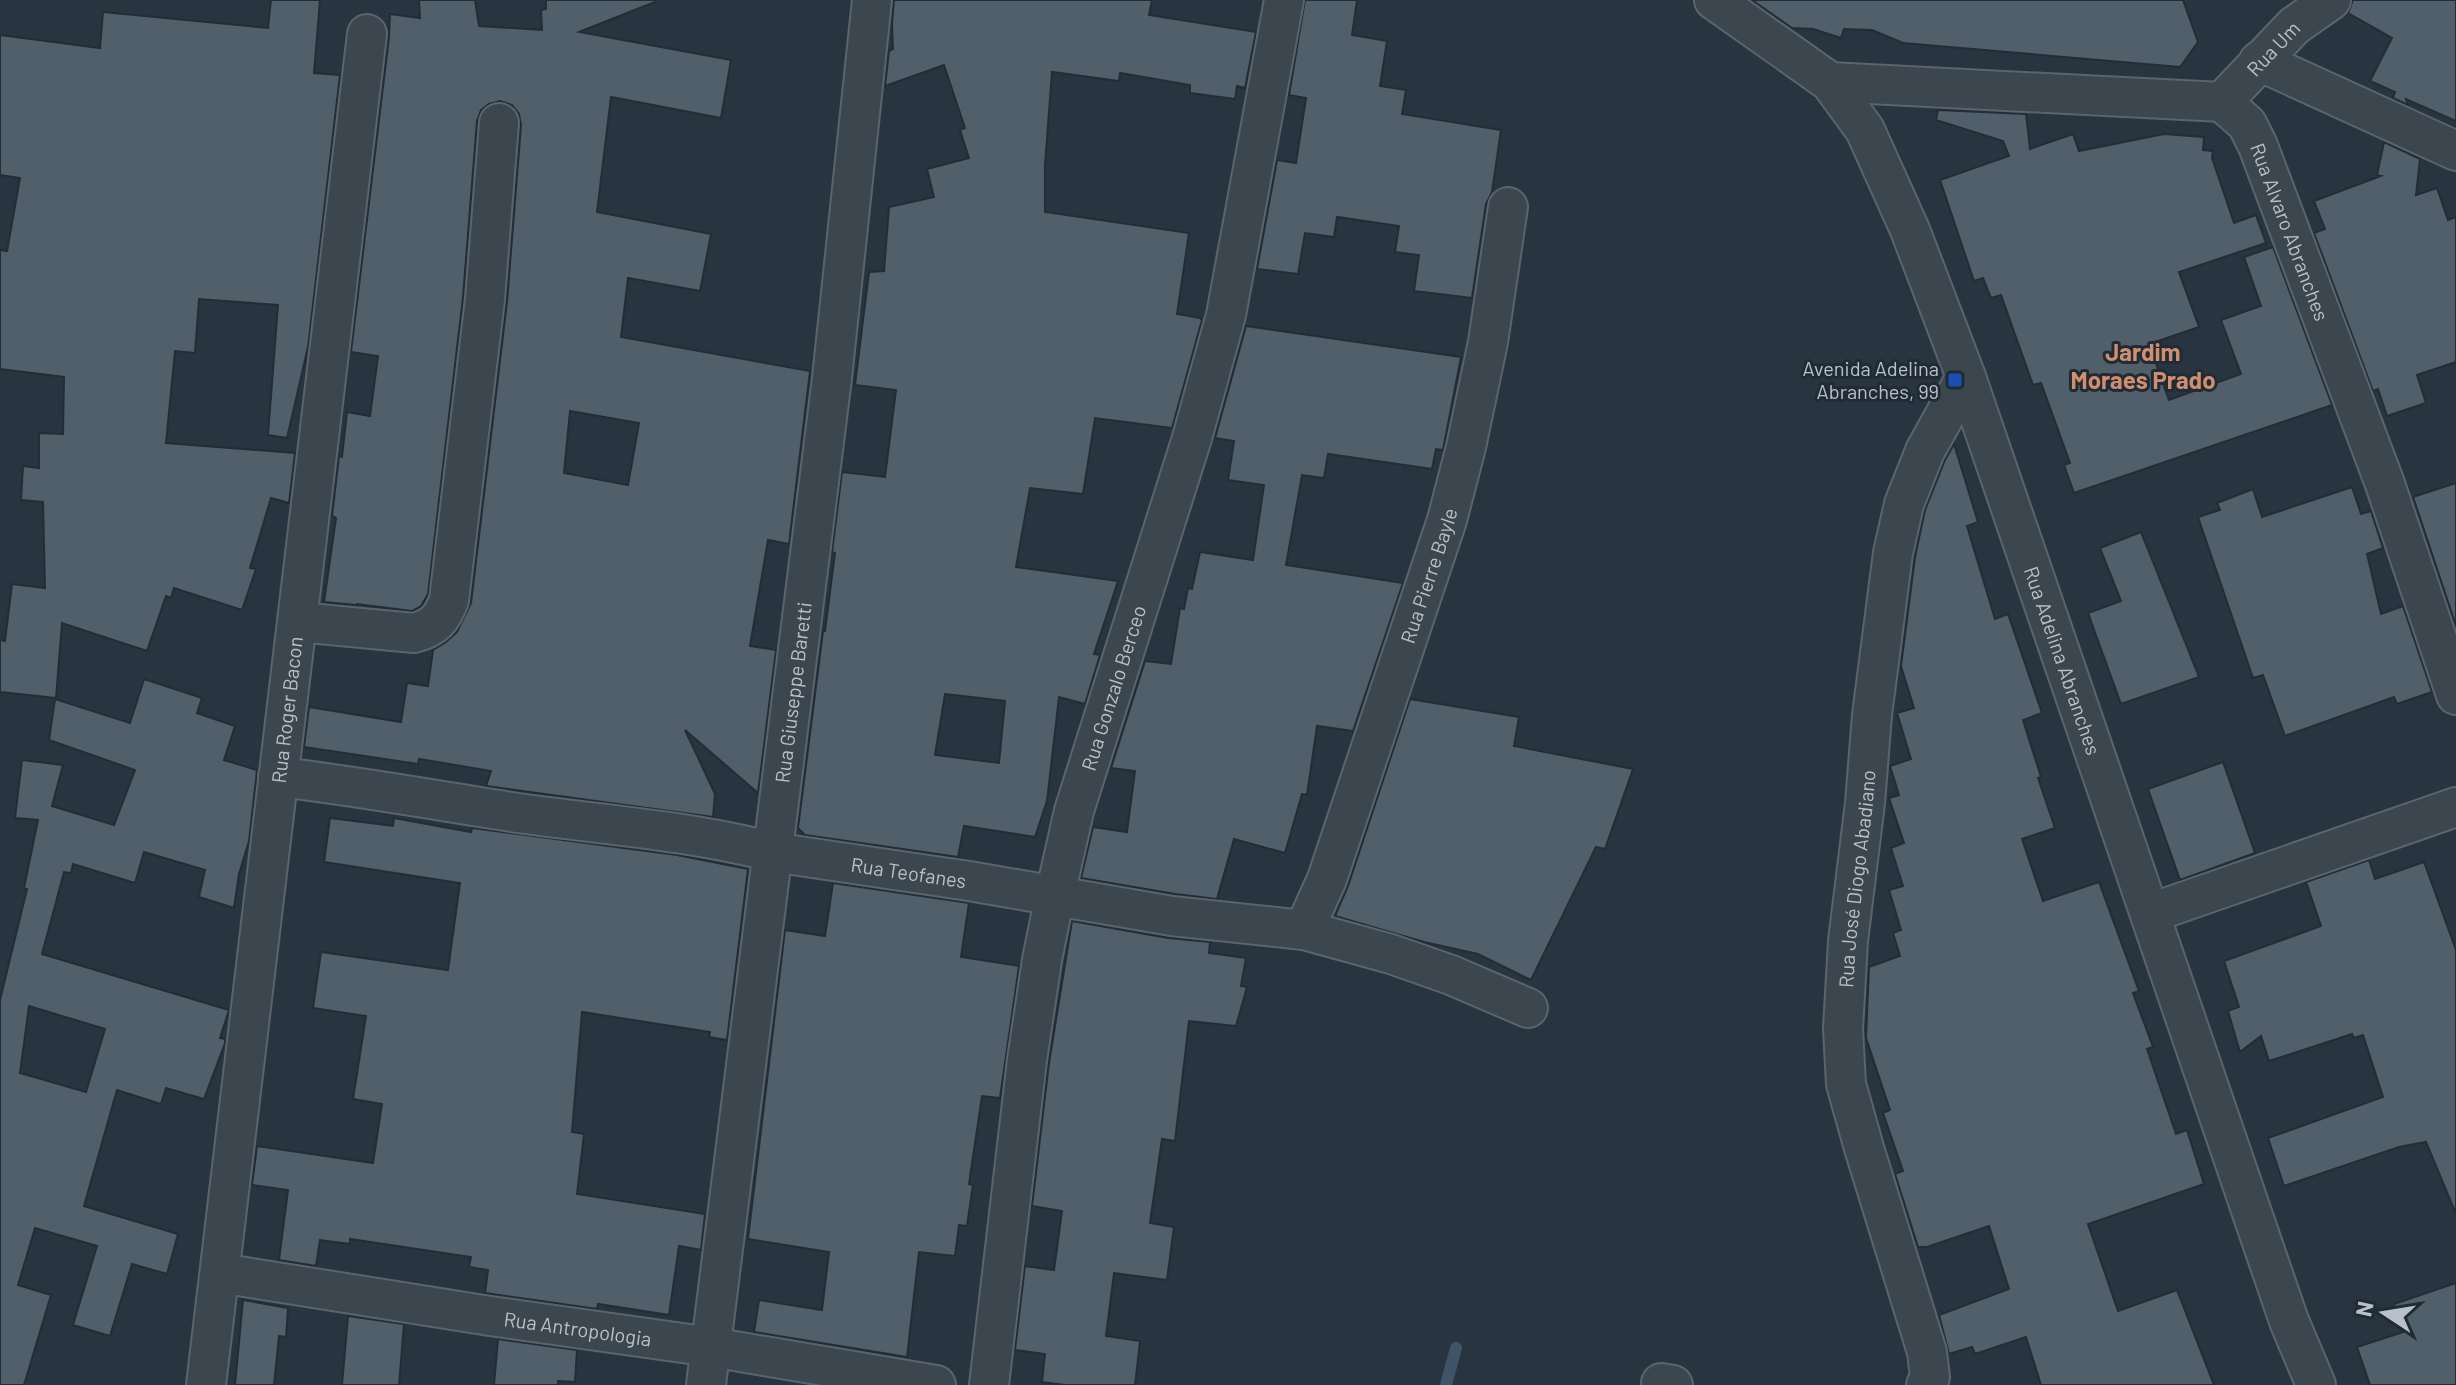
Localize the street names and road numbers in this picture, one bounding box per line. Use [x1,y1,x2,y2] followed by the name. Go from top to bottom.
[2241,16,2305,81] street label: Rua Um
[2246,140,2334,324] street label: Rua Alvaro Abranches
[1395,505,1462,646] street label: Rua Pierre Bayle
[2020,563,2106,758] street label: Rua Adelina Abranches
[769,600,816,784] street label: Rua Giuseppe Baretti
[1076,602,1150,773] street label: Rua Gonzalo Berceo
[266,635,307,785] street label: Rua Roger Bacon
[1833,769,1880,988] street label: Rua José Diogo Abadiano
[849,852,968,892] street label: Rua Teofanes
[502,1306,653,1351] street label: Rua Antropologia

